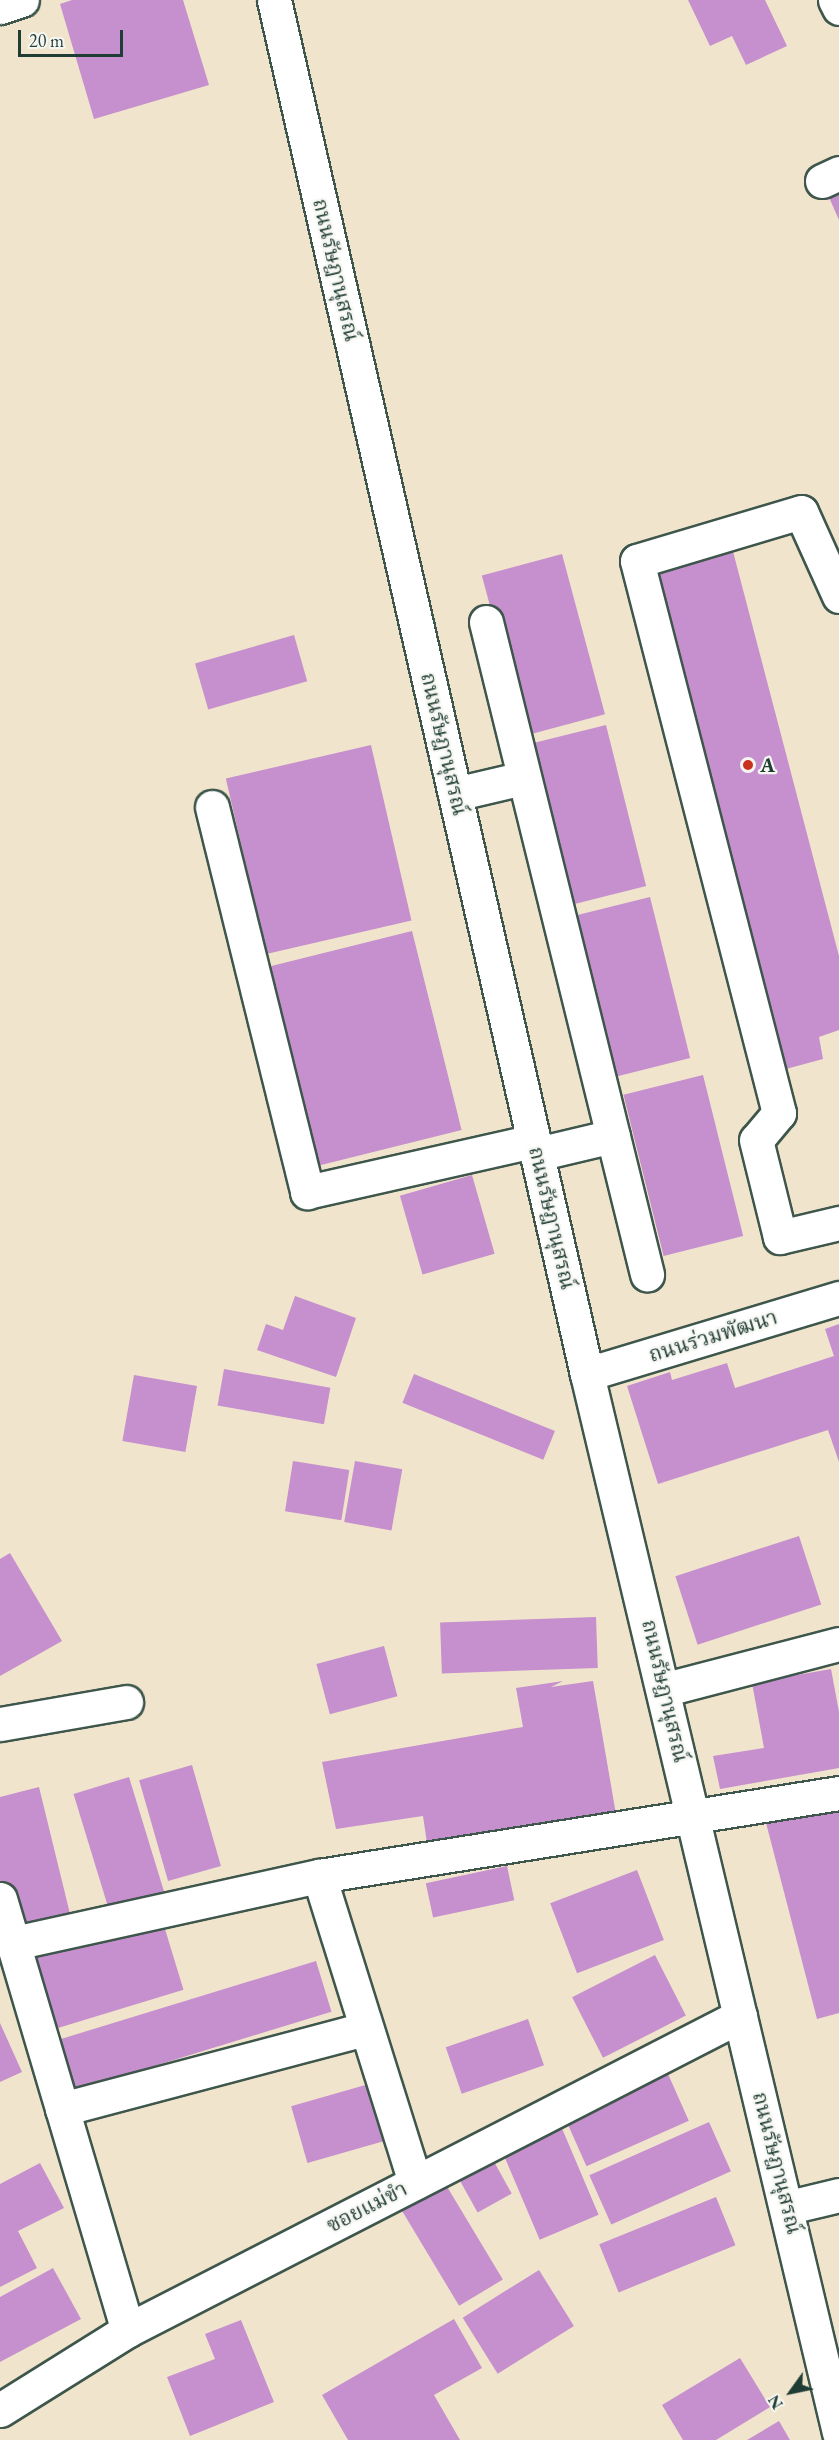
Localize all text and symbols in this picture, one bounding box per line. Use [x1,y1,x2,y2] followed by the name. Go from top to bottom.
[21,18,126,56] scale bar
[29,29,64,52] text: 20 m
[307,196,365,344] street label: ถนนรัษฎานุสรณ์
[415,670,473,818] street label: ถนนรัษฎานุสรณ์
[760,752,775,778] place label: A
[741,758,755,772] marker: A
[523,1144,581,1292] street label: ถนนรัษฎานุสรณ์
[646,1304,780,1368] street label: ถนนร่วมพัฒนา
[636,1617,694,1765] street label: ถนนรัษฎานุสรณ์
[747,2089,807,2237] street label: ถนนรัษฎานุสรณ์
[322,2176,412,2238] street label: ซอยแม่ขำ
[761,2362,821,2422] north arrow
[763,2391,788,2413] text: N

